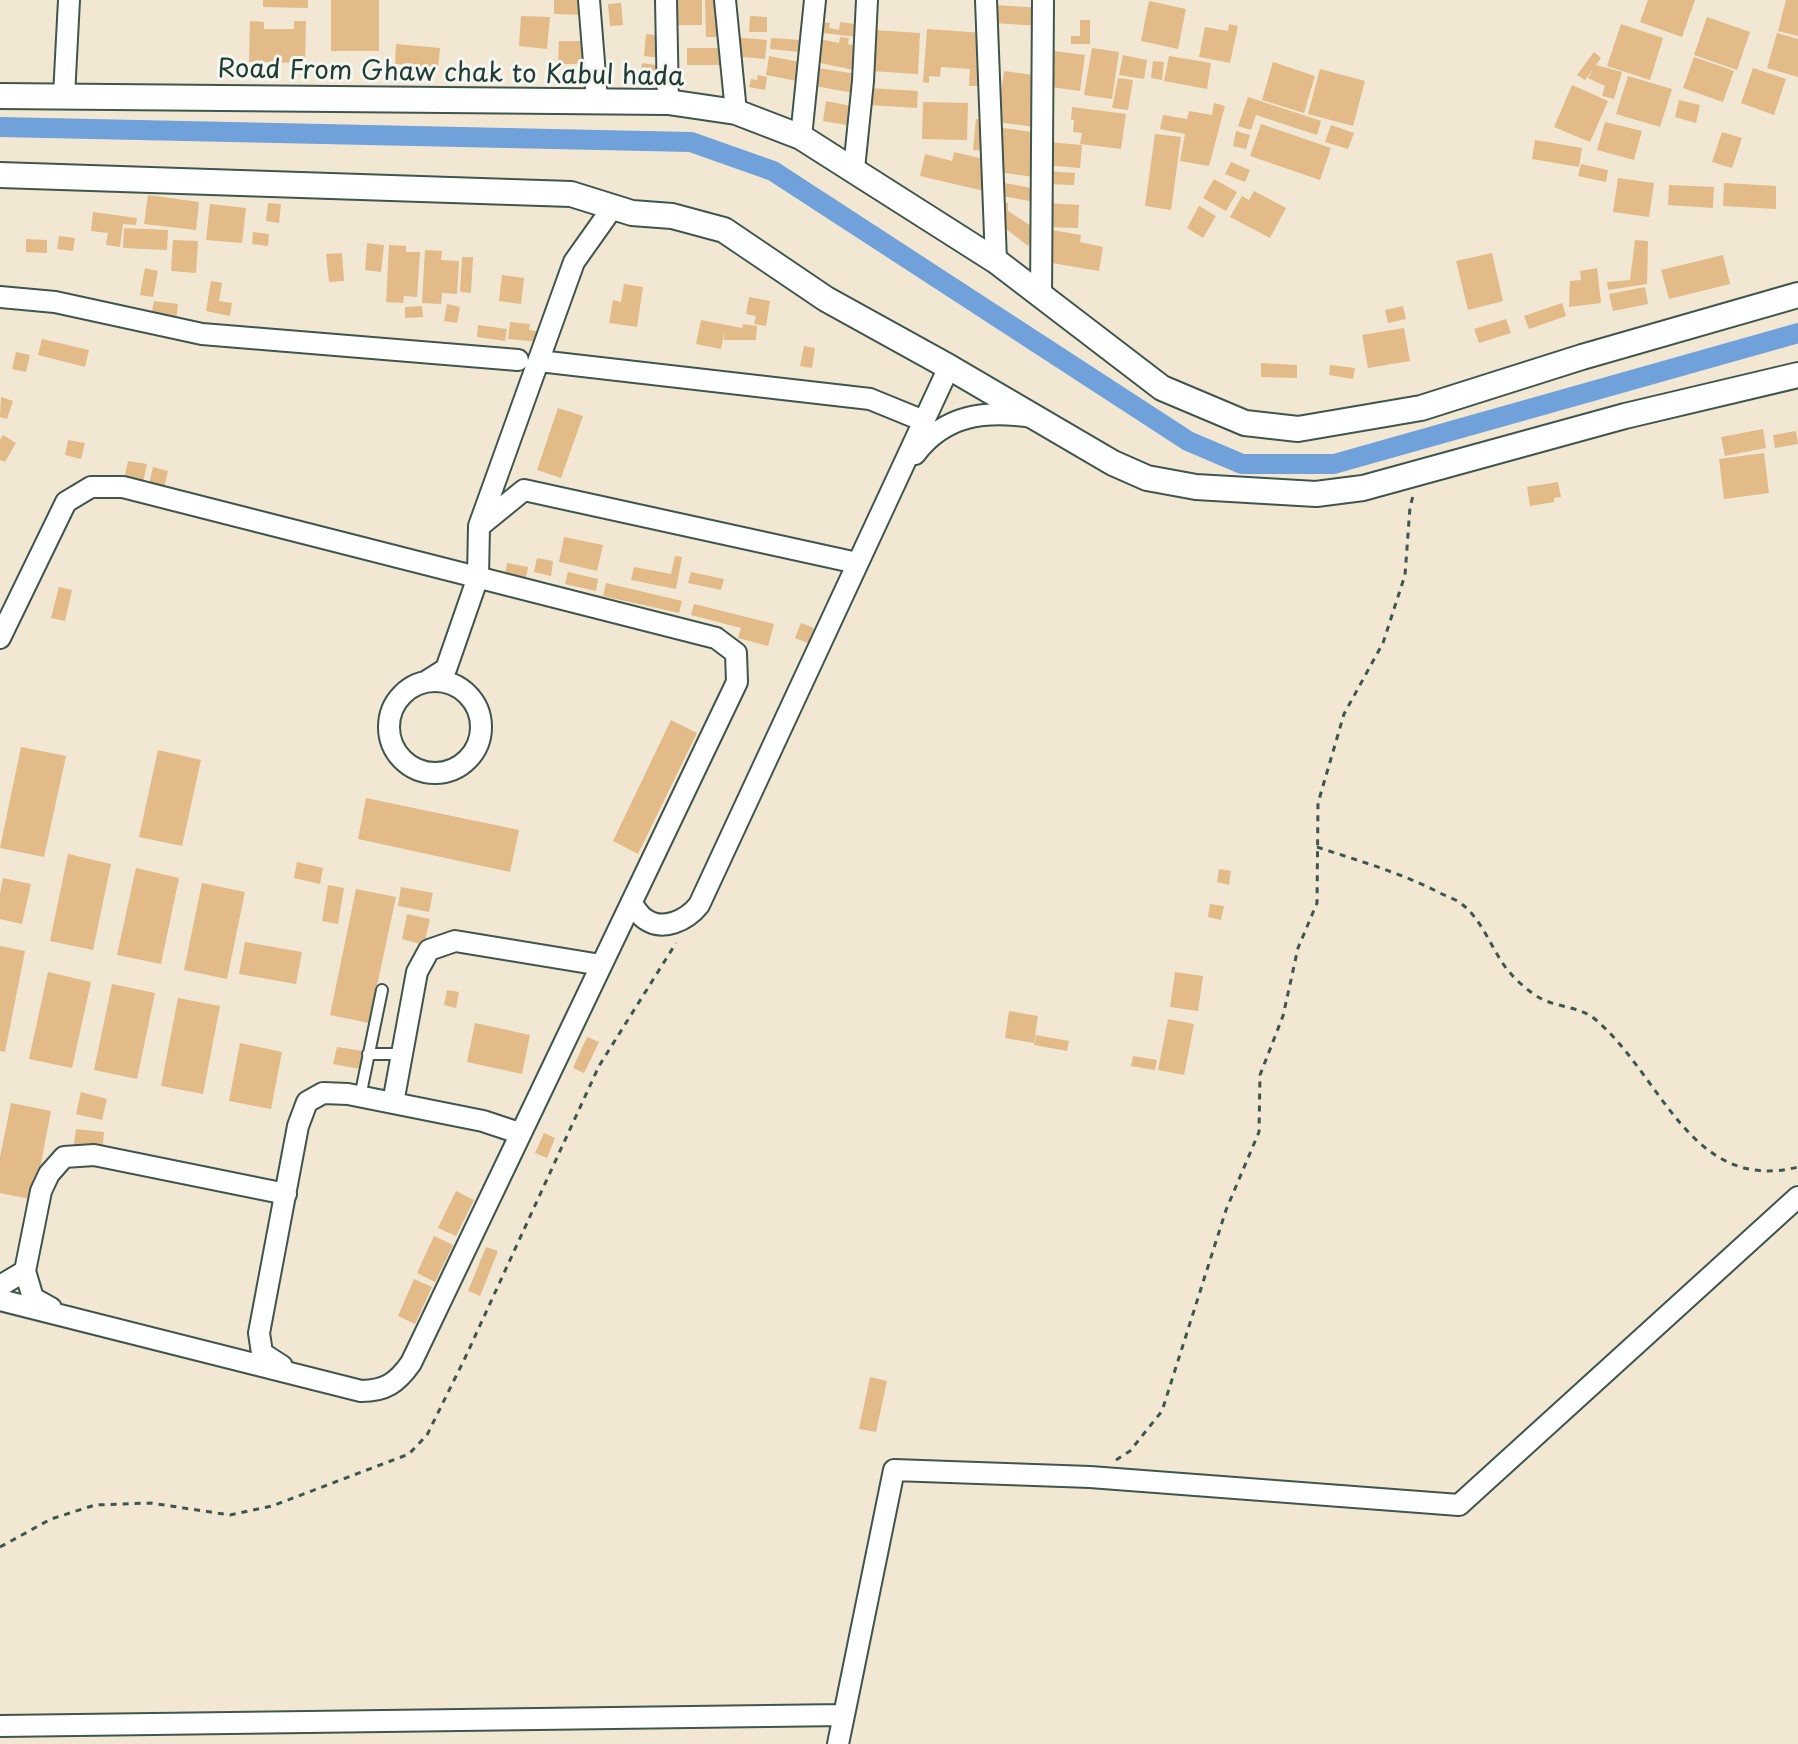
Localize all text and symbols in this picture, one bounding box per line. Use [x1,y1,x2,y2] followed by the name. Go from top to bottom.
[217,54,685,94] street label: Road From Ghaw chak to Kabul hada

